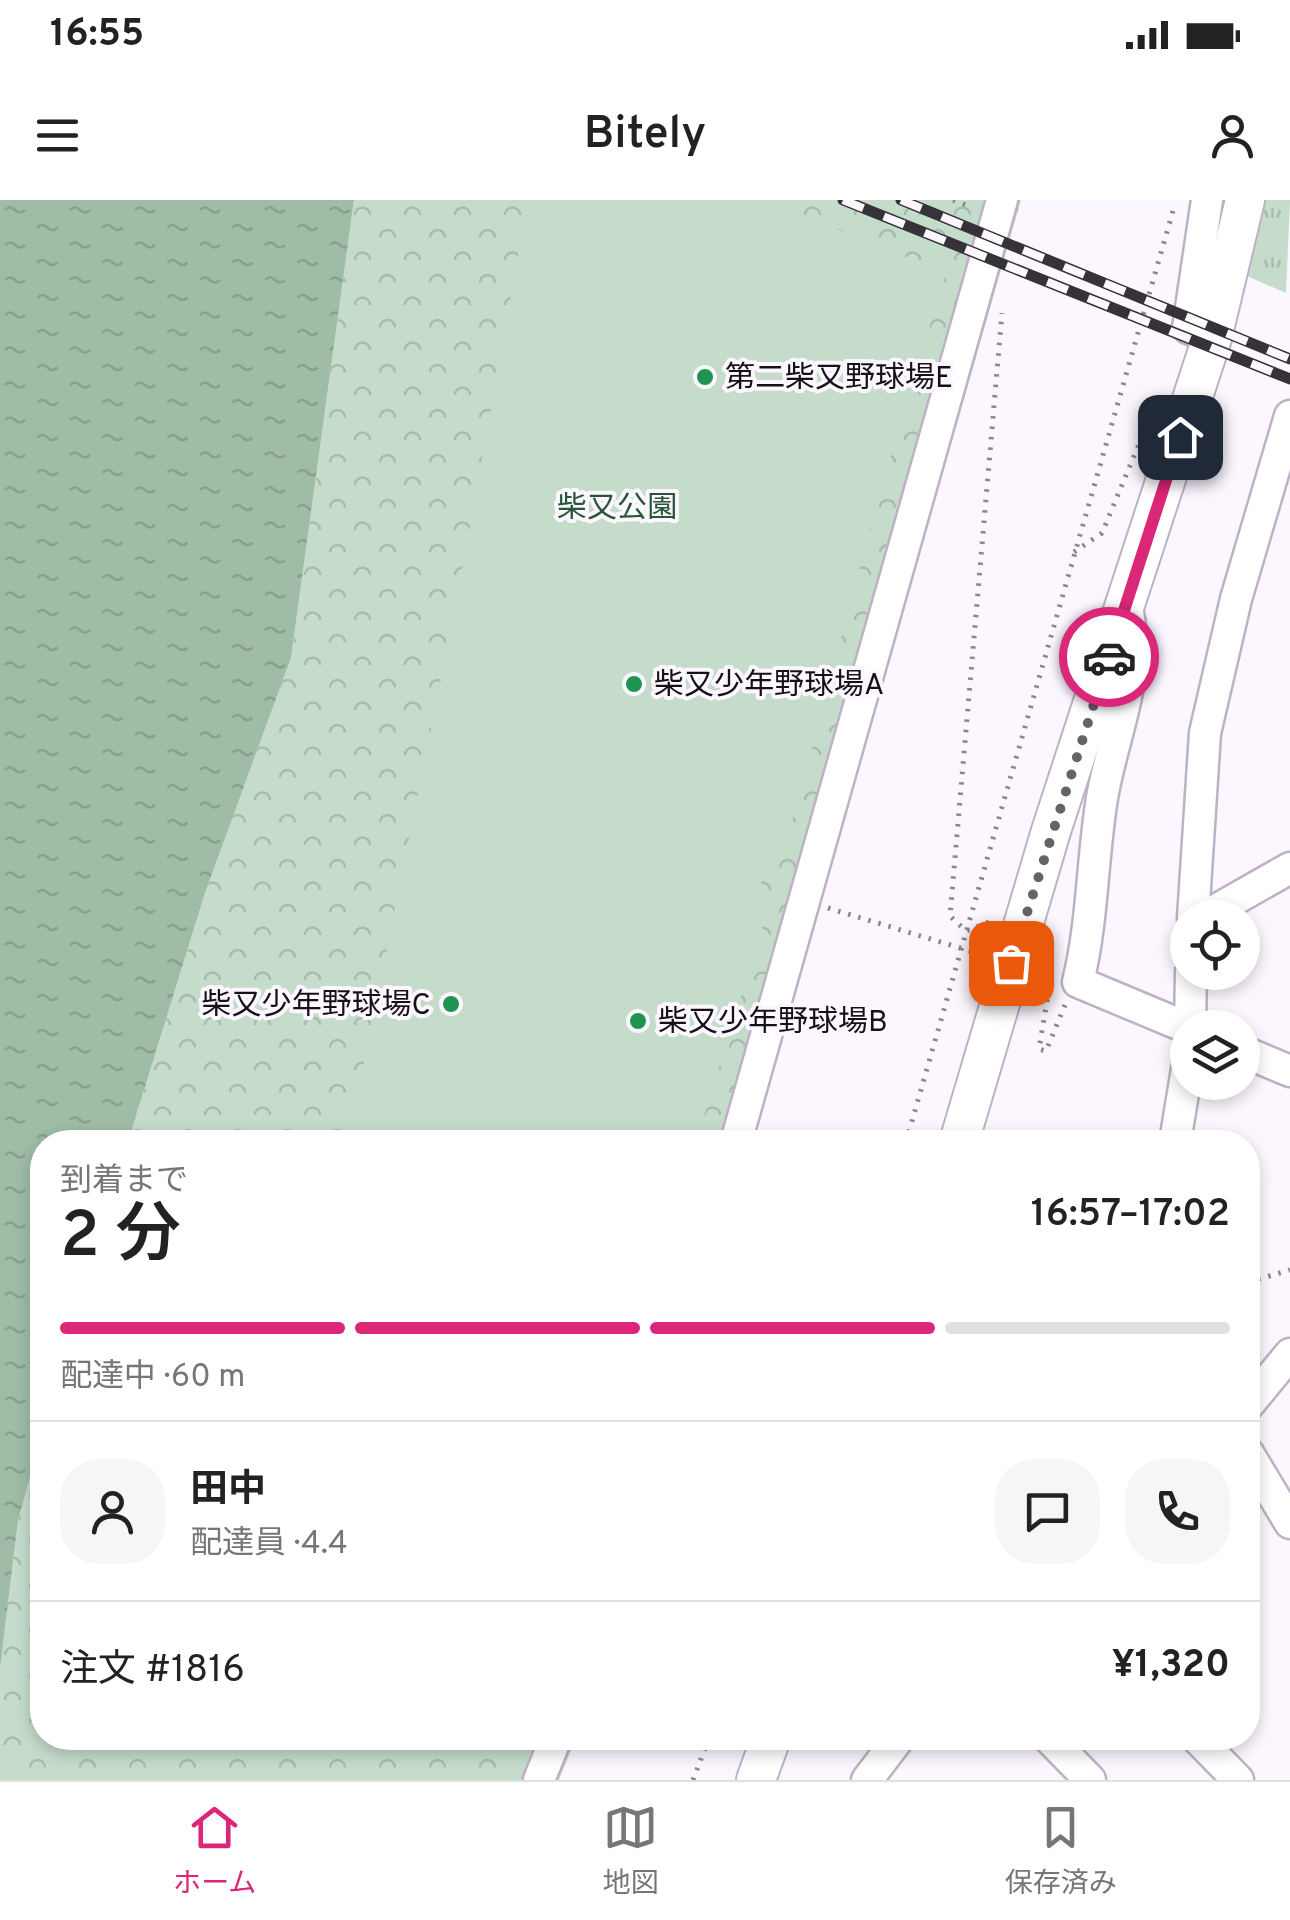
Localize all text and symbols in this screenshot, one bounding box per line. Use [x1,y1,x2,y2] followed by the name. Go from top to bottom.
[50,11,144,60] text: 16:55
[584,107,706,164] text: Bitely
[30,108,85,163] icon: menu
[1205,108,1260,163] icon: person
[725,361,953,398] place label: 第二柴又野球場E
[694,366,716,388] marker: 第二柴又野球場E
[1138,395,1223,480] pin
[1153,410,1208,465] icon: home
[557,491,677,528] park label: 柴又公園
[1059,607,1159,707] courier
[1082,630,1137,685] icon: car
[654,668,884,705] place label: 柴又少年野球場A
[623,673,645,695] marker: 柴又少年野球場A
[1170,900,1260,1100] map controls
[1170,900,1260,990] button: locate
[969,921,1054,1006] pin
[984,936,1039,991] icon: bag
[202,988,431,1025] place label: 柴又少年野球場C
[440,993,462,1015] marker: 柴又少年野球場C
[658,1005,888,1042] place label: 柴又少年野球場B
[627,1010,649,1032] marker: 柴又少年野球場B
[1170,1010,1260,1100] button: layers
[60,1162,188,1202] text: 到着まで
[1031,1191,1230,1240] text: 16:57–17:02
[60,1198,181,1280] text: 2 分
[60,1358,245,1398] text: 配達中 · 60 m
[60,1459,165,1564] button: person
[995,1459,1100,1564] button: chat
[1125,1459,1230,1564] button: phone
[190,1467,266,1516] text: 田中
[190,1525,348,1565] text: 配達員 · 4.4
[1112,1642,1230,1691] text: ¥1,320
[60,1647,245,1696] text: 注文 #1816
[173,1800,256,1903] tab: ホーム
[603,1800,659,1903] tab: 地図
[1005,1800,1117,1903] tab: 保存済み

